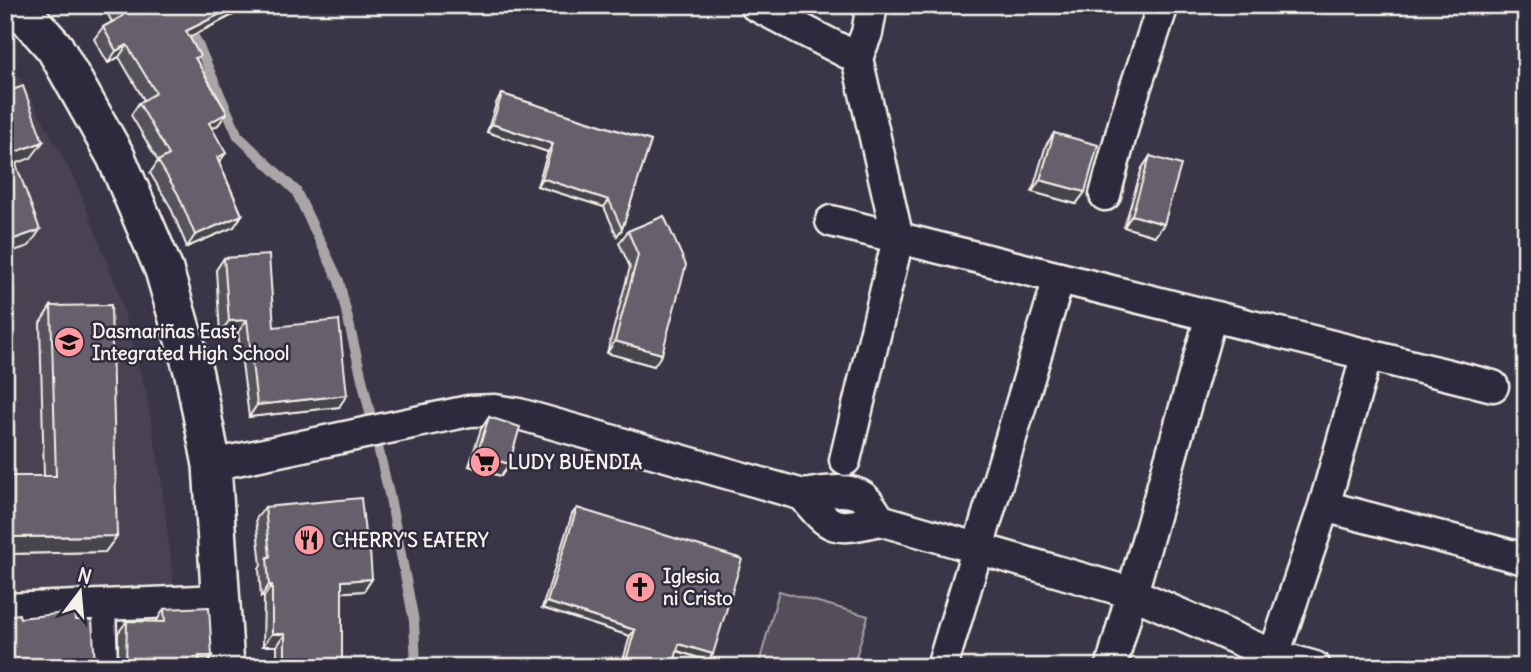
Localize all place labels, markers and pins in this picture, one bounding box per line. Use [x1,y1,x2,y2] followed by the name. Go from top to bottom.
[92,319,289,365] place label: Dasmariñas East Integrated High School
[52,325,86,359] school or university icon: Dasmariñas East Integrated High School
[468,445,502,479] supermarket icon: LUDY BUENDIA
[508,450,642,474] place label: LUDY BUENDIA
[292,523,326,557] restaurant icon: CHERRY'S EATERY
[332,528,489,552] place label: CHERRY'S EATERY
[663,564,733,610] place label: Iglesia ni Cristo
[623,570,657,604] church icon: Iglesia ni Cristo

